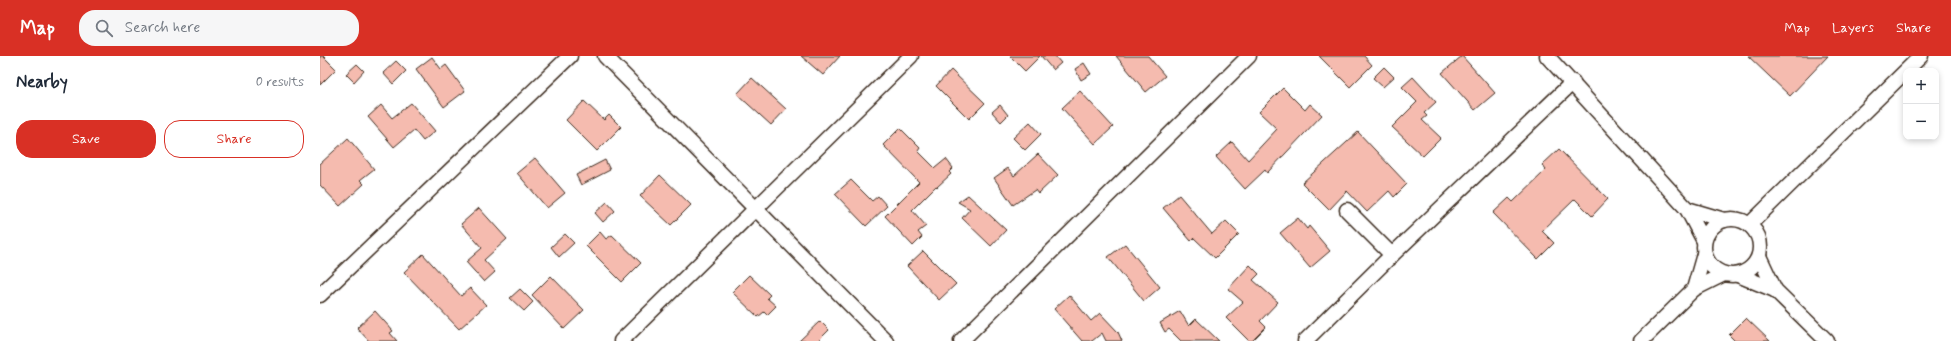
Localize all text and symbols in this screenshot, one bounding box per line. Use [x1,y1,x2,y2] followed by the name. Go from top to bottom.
[79,10,359,46] search box
[20,16,55,41] text: Map
[93,17,115,39] icon: search
[125,18,200,38] text: Search here
[1784,19,1810,37] text: Map
[1832,19,1874,37] text: Layers
[1896,19,1931,37] text: Share
[1903,68,1939,140] map controls
[1903,68,1939,104] button: +
[16,71,68,93] text: Nearby
[256,74,304,91] text: 0 results
[1903,104,1939,140] button: −
[16,120,156,158] button: Save
[164,120,304,158] button: Share

